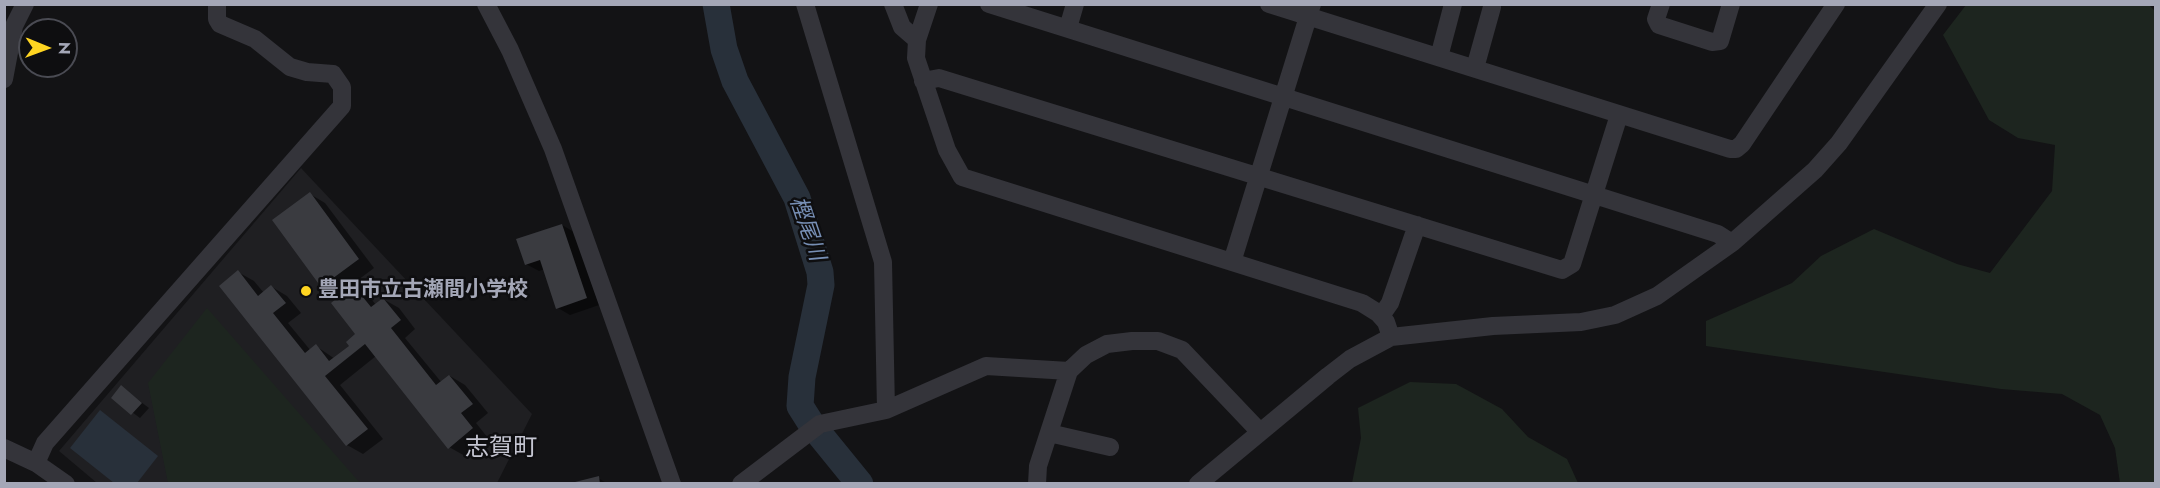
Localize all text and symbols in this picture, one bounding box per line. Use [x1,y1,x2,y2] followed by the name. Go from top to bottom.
[18,18,78,78] north arrow
[53,42,76,55] text: N
[783,194,829,264] water label: 樫尾川
[318,278,528,304] place label: 豊田市立古瀬間小学校
[299,284,313,298] marker: 豊田市立古瀬間小学校
[465,435,537,463] district label: 志賀町

